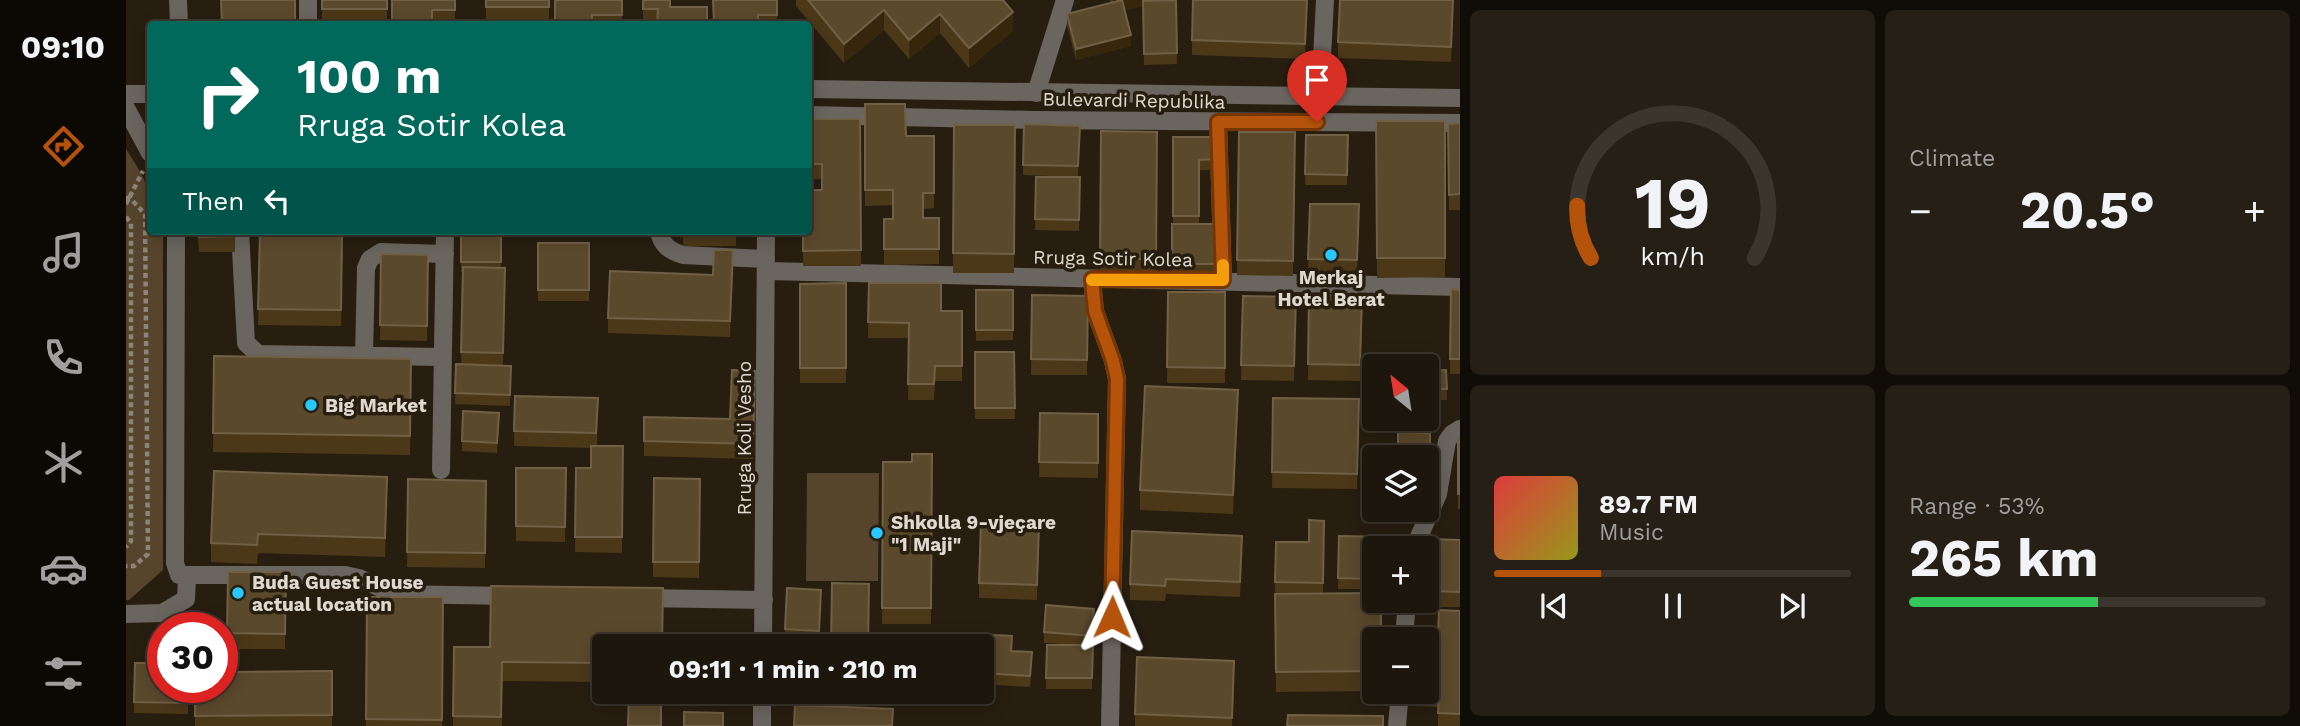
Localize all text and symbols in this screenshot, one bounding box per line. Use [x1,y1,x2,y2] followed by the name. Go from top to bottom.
[21,28,105,66] text: 09:10
[297,47,441,105] text: 100 m
[182,49,273,140] icon: right
[1287,50,1347,122] pin
[1298,61,1336,99] icon: arrive
[1042,87,1226,114] street label: Bulevardi Republika
[297,106,566,144] text: Rruga Sotir Kolea
[39,122,88,171] icon: directions
[1909,145,1995,172] text: Climate
[1634,161,1711,247] text: 19
[2020,180,2155,241] text: 20.5°
[258,182,296,220] icon: left
[182,186,244,216] text: Then
[1909,189,1932,233] text: −
[2243,189,2266,233] text: +
[39,228,88,277] icon: music
[1640,242,1705,271] text: km/h
[1033,246,1193,271] street label: Rruga Sotir Kolea
[1323,247,1339,263] marker: Merkaj Hotel Berat
[1277,266,1385,311] place label: Merkaj Hotel Berat
[39,333,88,382] icon: phone
[1362,354,1438,430] north arrow
[1362,354,1439,704] map controls
[733,361,756,515] street label: Rruga Koli Vesho
[325,394,427,417] place label: Big Market
[303,397,319,413] marker: Big Market
[39,438,88,487] icon: climate
[1362,445,1439,522] button: layers
[1599,489,1698,519] text: 89.7 FM
[1909,493,2044,520] text: Range · 53%
[891,511,1056,556] place label: Shkolla 9-vjeçare "1 Maji"
[1599,519,1664,546] text: Music
[869,525,885,541] marker: Shkolla 9-vjeçare "1 Maji"
[1909,528,2099,589] text: 265 km
[1362,536,1439,613] button: +
[39,544,88,593] icon: car
[252,571,424,616] place label: Buda Guest House actual location
[1075,580,1149,654] position arrow
[230,585,246,601] marker: Buda Guest House actual location
[1535,587,1573,625] icon: previous
[1654,587,1692,625] icon: pause
[1773,587,1811,625] icon: next
[147,612,238,703] speed limit sign: 30
[1362,627,1439,704] button: −
[39,649,88,698] icon: filters
[669,654,917,684] text: 09:11 · 1 min · 210 m

